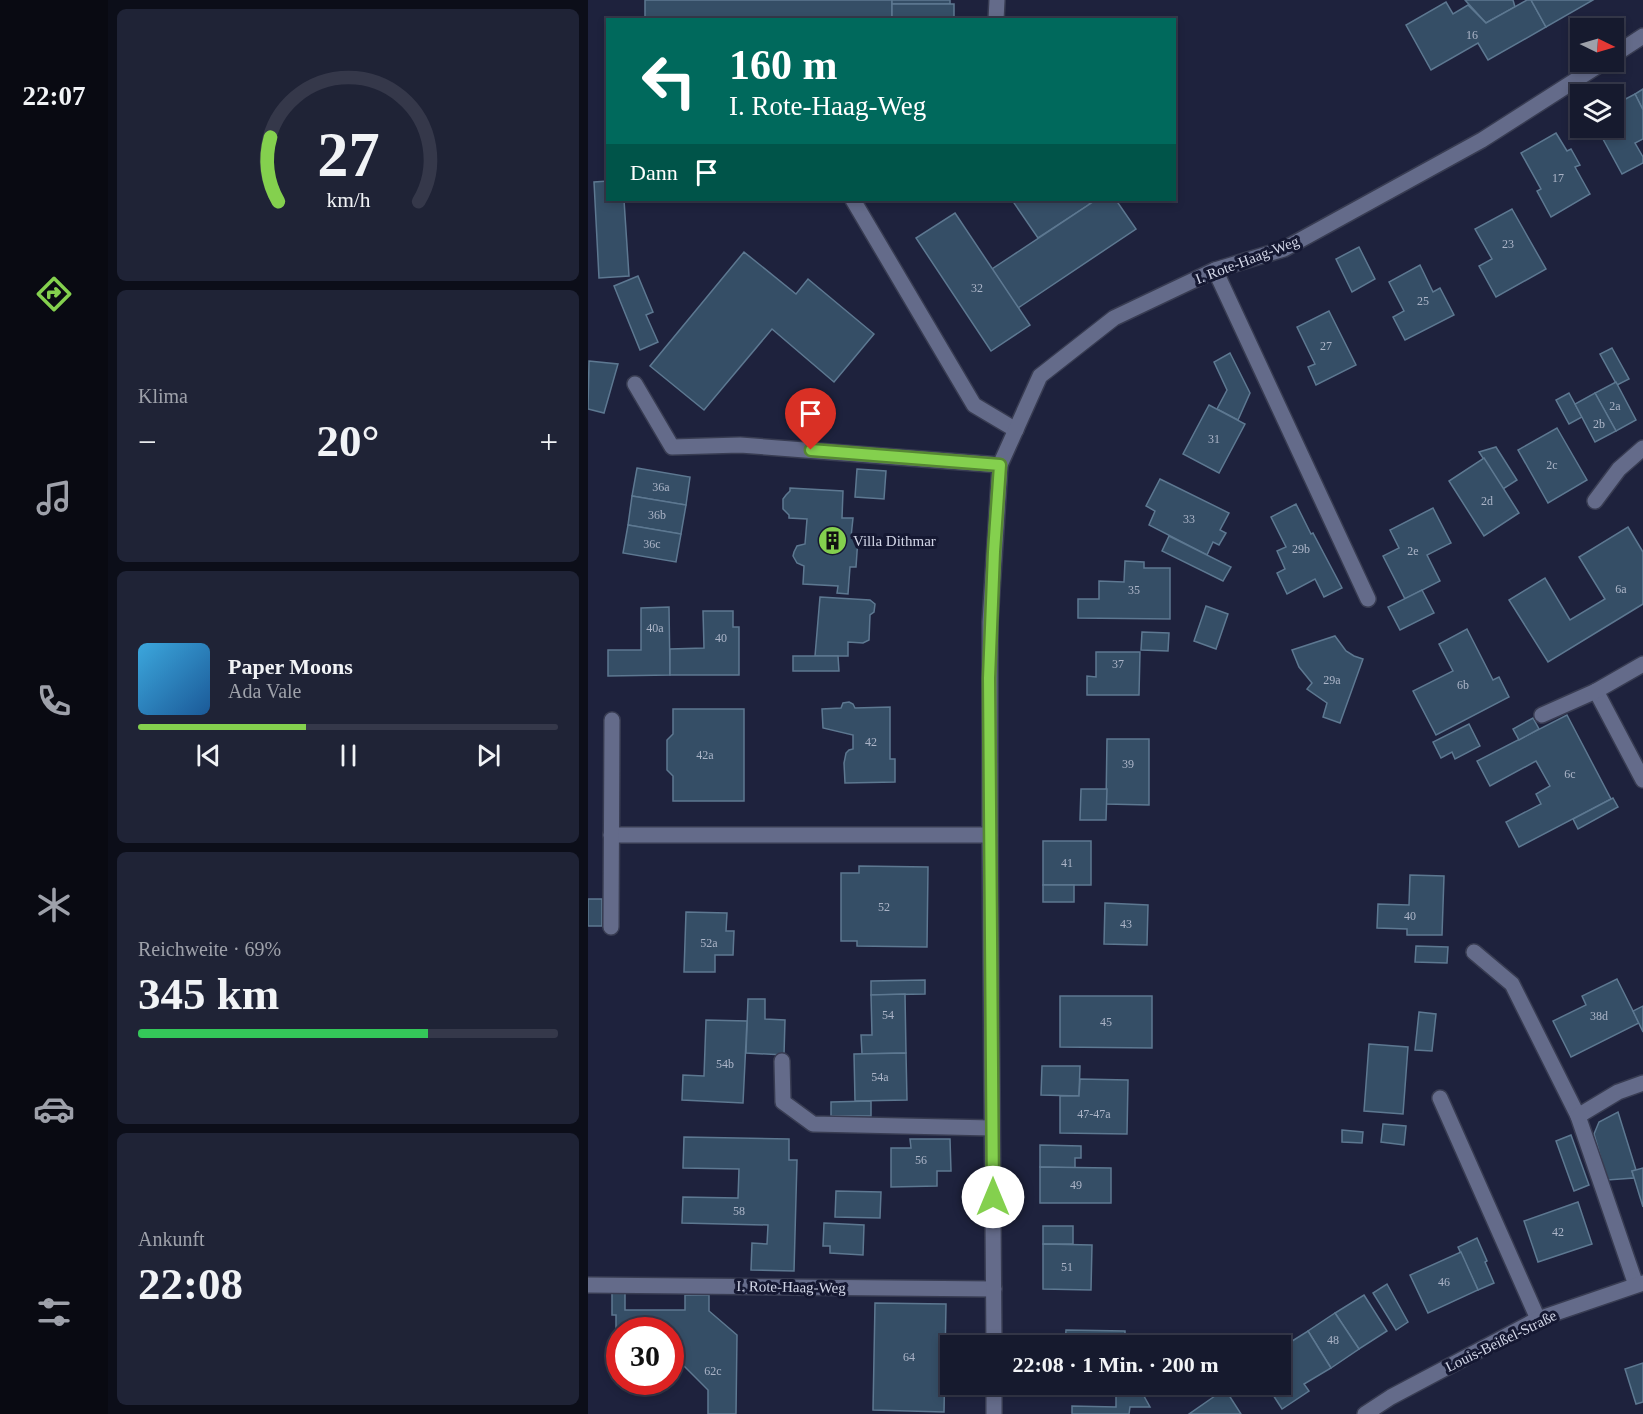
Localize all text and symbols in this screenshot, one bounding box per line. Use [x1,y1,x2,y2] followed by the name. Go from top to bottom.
[1570,18,1624,72] north arrow
[1570,18,1624,138] map controls
[1466,28,1478,42] house number: 16
[630,42,708,120] icon: left
[729,42,838,88] text: 160 m
[23,81,86,111] text: 22:07
[1570,84,1624,138] button: layers
[729,91,926,121] text: I. Rote-Haag-Weg
[317,120,379,189] text: 27
[690,156,723,189] icon: arrive
[630,160,678,185] text: Dann
[1552,171,1564,185] house number: 17
[326,188,370,212] text: km/h
[1193,233,1301,287] street label: I. Rote-Haag-Weg
[1502,237,1514,251] house number: 23
[33,273,75,315] icon: directions
[971,281,983,295] house number: 32
[1417,294,1429,308] house number: 25
[1320,339,1332,353] house number: 27
[138,385,188,407] text: Klima
[785,388,836,450] pin
[794,397,827,430] icon: arrive
[1609,399,1621,413] house number: 2a
[317,416,380,466] text: 20°
[1593,417,1605,431] house number: 2b
[138,424,157,460] text: −
[539,424,558,460] text: +
[1208,432,1220,446] house number: 31
[1546,458,1558,472] house number: 2c
[33,477,75,519] icon: music
[652,480,670,494] house number: 36a
[1481,494,1493,508] house number: 2d
[648,508,666,522] house number: 36b
[1183,512,1195,526] house number: 33
[816,525,848,557] building icon: Villa Dithmar
[853,533,936,549] place label: Villa Dithmar
[643,537,661,551] house number: 36c
[1292,542,1310,556] house number: 29b
[1407,544,1419,558] house number: 2e
[1615,582,1627,596] house number: 6a
[1128,583,1140,597] house number: 35
[646,621,664,635] house number: 40a
[715,631,727,645] house number: 40
[228,654,353,679] text: Paper Moons
[1112,657,1124,671] house number: 37
[1323,673,1341,687] house number: 29a
[1457,678,1469,692] house number: 6b
[33,680,75,722] icon: phone
[228,680,302,702] text: Ada Vale
[865,735,877,749] house number: 42
[192,739,225,772] icon: previous
[332,739,365,772] icon: pause
[472,739,505,772] icon: next
[696,748,714,762] house number: 42a
[1122,757,1134,771] house number: 39
[1564,767,1576,781] house number: 6c
[1061,856,1073,870] house number: 41
[33,884,75,926] icon: climate
[878,900,890,914] house number: 52
[1404,909,1416,923] house number: 40
[1120,917,1132,931] house number: 43
[700,936,718,950] house number: 52a
[138,938,281,960] text: Reichweite · 69%
[138,969,279,1019] text: 345 km
[882,1008,894,1022] house number: 54
[1590,1009,1608,1023] house number: 38d
[1100,1015,1112,1029] house number: 45
[716,1057,734,1071] house number: 54b
[871,1070,889,1084] house number: 54a
[33,1088,75,1130] icon: car
[1077,1107,1111,1121] house number: 47-47a
[915,1153,927,1167] house number: 56
[961,1165,1025,1229] position arrow
[1070,1178,1082,1192] house number: 49
[733,1204,745,1218] house number: 58
[1552,1225,1564,1239] house number: 42
[138,1228,205,1250] text: Ankunft
[138,1259,243,1309] text: 22:08
[1061,1260,1073,1274] house number: 51
[1438,1275,1450,1289] house number: 46
[736,1278,846,1296] street label: I. Rote-Haag-Weg
[33,1291,75,1333] icon: filters
[1443,1307,1559,1375] street label: Louis-Beißel-Straße
[606,1317,684,1395] speed limit sign: 30
[1327,1333,1339,1347] house number: 48
[903,1350,915,1364] house number: 64
[1013,1352,1218,1377] text: 22:08 · 1 Min. · 200 m
[704,1364,722,1378] house number: 62c

